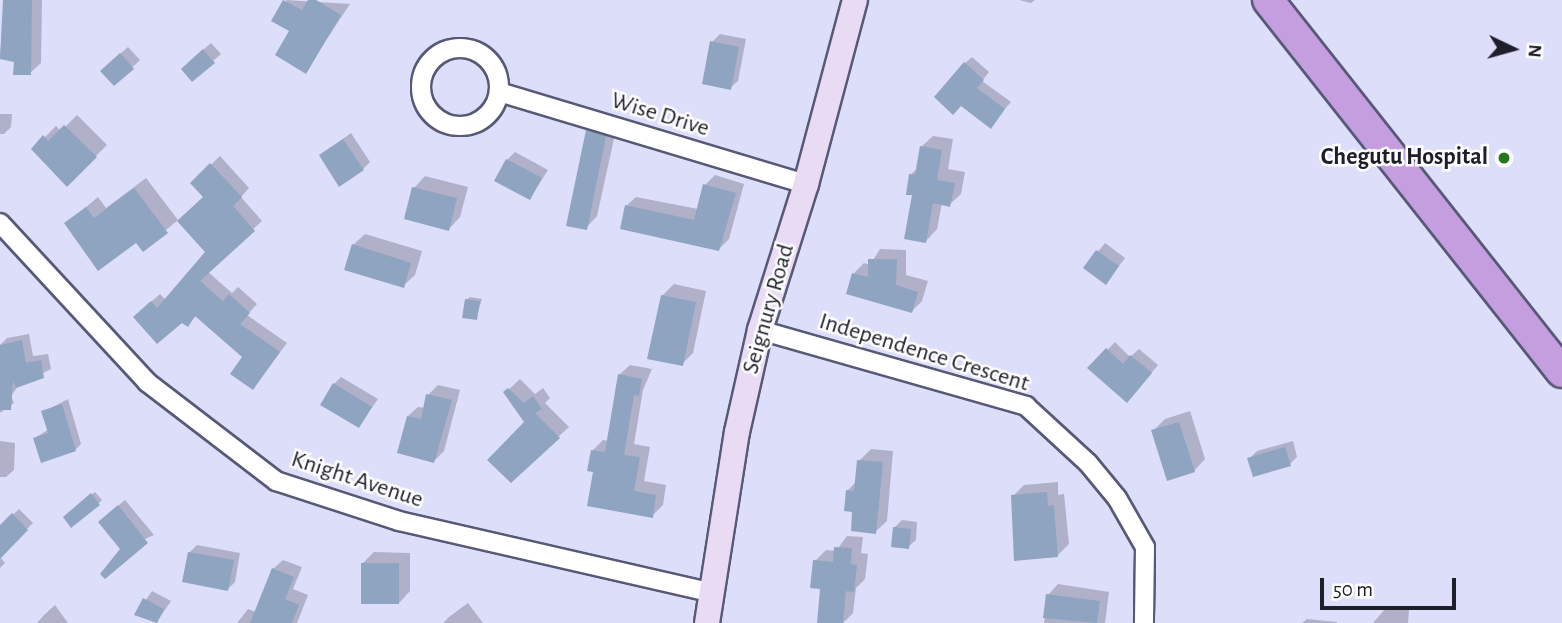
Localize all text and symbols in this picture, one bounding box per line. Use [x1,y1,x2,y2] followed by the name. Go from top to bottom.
[1478,14,1548,84] north arrow
[1524,43,1544,58] text: N
[607,86,713,144] street label: Wise Drive
[1321,144,1488,172] place label: Chegutu Hospital
[1494,148,1514,168] marker: Chegutu Hospital
[737,241,801,377] street label: Seignury Road
[816,307,1032,399] street label: Independence Crescent
[287,445,427,515] street label: Knight Avenue
[1324,564,1460,608] scale bar
[1333,579,1373,600] text: 50 m

